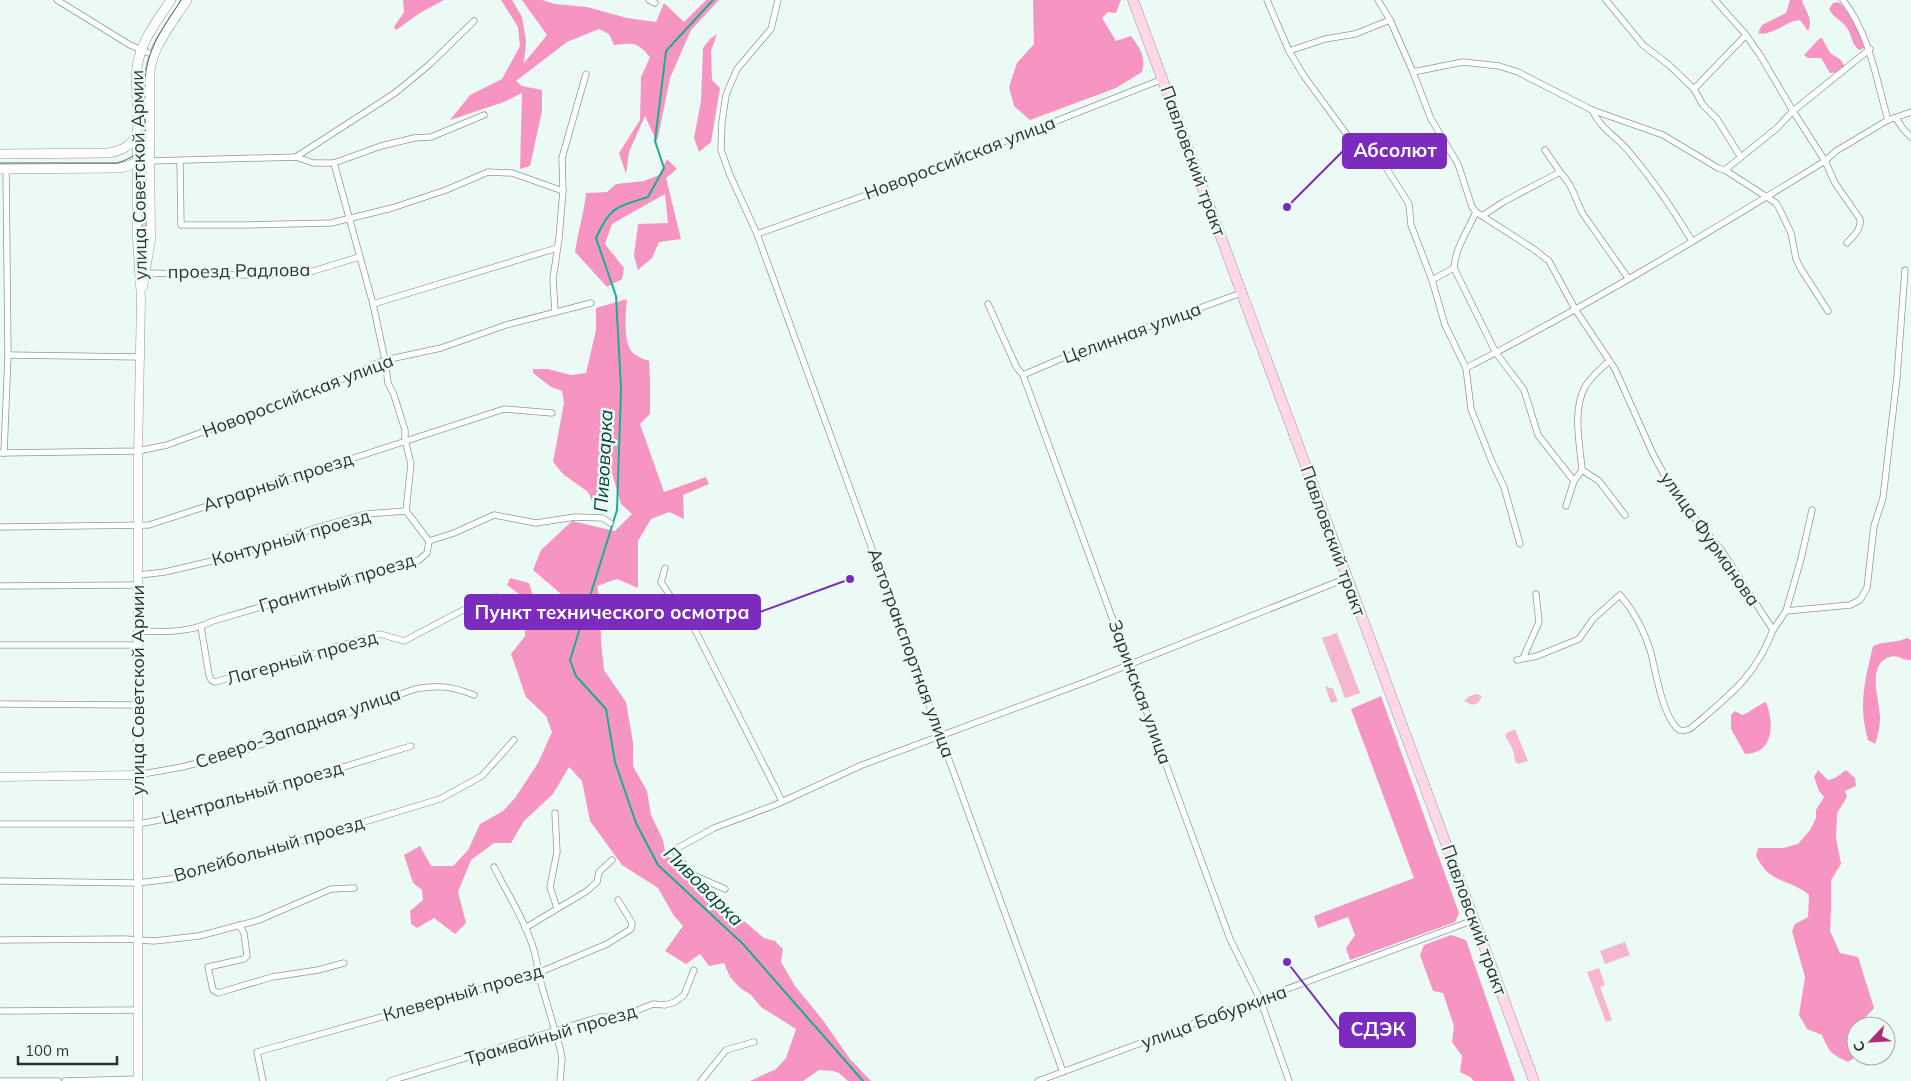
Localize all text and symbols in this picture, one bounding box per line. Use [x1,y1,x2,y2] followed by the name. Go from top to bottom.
[125,70,152,280] street label: улица Советской Армии
[1156,82,1232,240] street label: Павловский тракт
[861,110,1059,205] street label: Новороссийская улица
[1343,134,1446,168] callout: Абсолют
[1353,138,1437,162] text: Абсолют
[168,258,310,283] street label: проезд Радлова
[1060,297,1204,368] street label: Целинная улица
[199,348,397,443] street label: Новороссийская улица
[588,409,618,513] water label: Пивоварка
[200,446,356,517] street label: Аграрный проезд
[1296,462,1372,620] street label: Павловский тракт
[1655,467,1765,610] street label: улица Фурманова
[209,504,373,571] street label: Контурный проезд
[863,545,960,761] street label: Автотранспортная улица
[256,548,418,617] street label: Гранитный проезд
[126,585,149,795] street label: улица Советской Армии
[465,595,760,629] callout: Пункт технического осмотра
[475,600,749,624] text: Пункт технического осмотра
[1104,616,1177,767] street label: Заринская улица
[224,625,380,690] street label: Лагерный проезд
[192,682,404,774] street label: Северо-Западная улица
[158,756,345,829] street label: Центральный проезд
[171,810,367,887] street label: Волейбольный проезд
[659,841,749,931] water label: Пивоварка
[1437,841,1513,999] street label: Павловский тракт
[380,959,546,1026] street label: Клеверный проезд
[1138,979,1290,1054] street label: улица Бабуркина
[462,999,639,1070] street label: Трамвайный проезд
[1340,1013,1415,1047] callout: СДЭК
[1846,1016,1896,1066] north arrow
[1351,1017,1406,1041] text: СДЭК
[18,1034,116,1066] scale bar
[1849,1038,1869,1055] text: С
[25,1041,69,1060] text: 100 m

